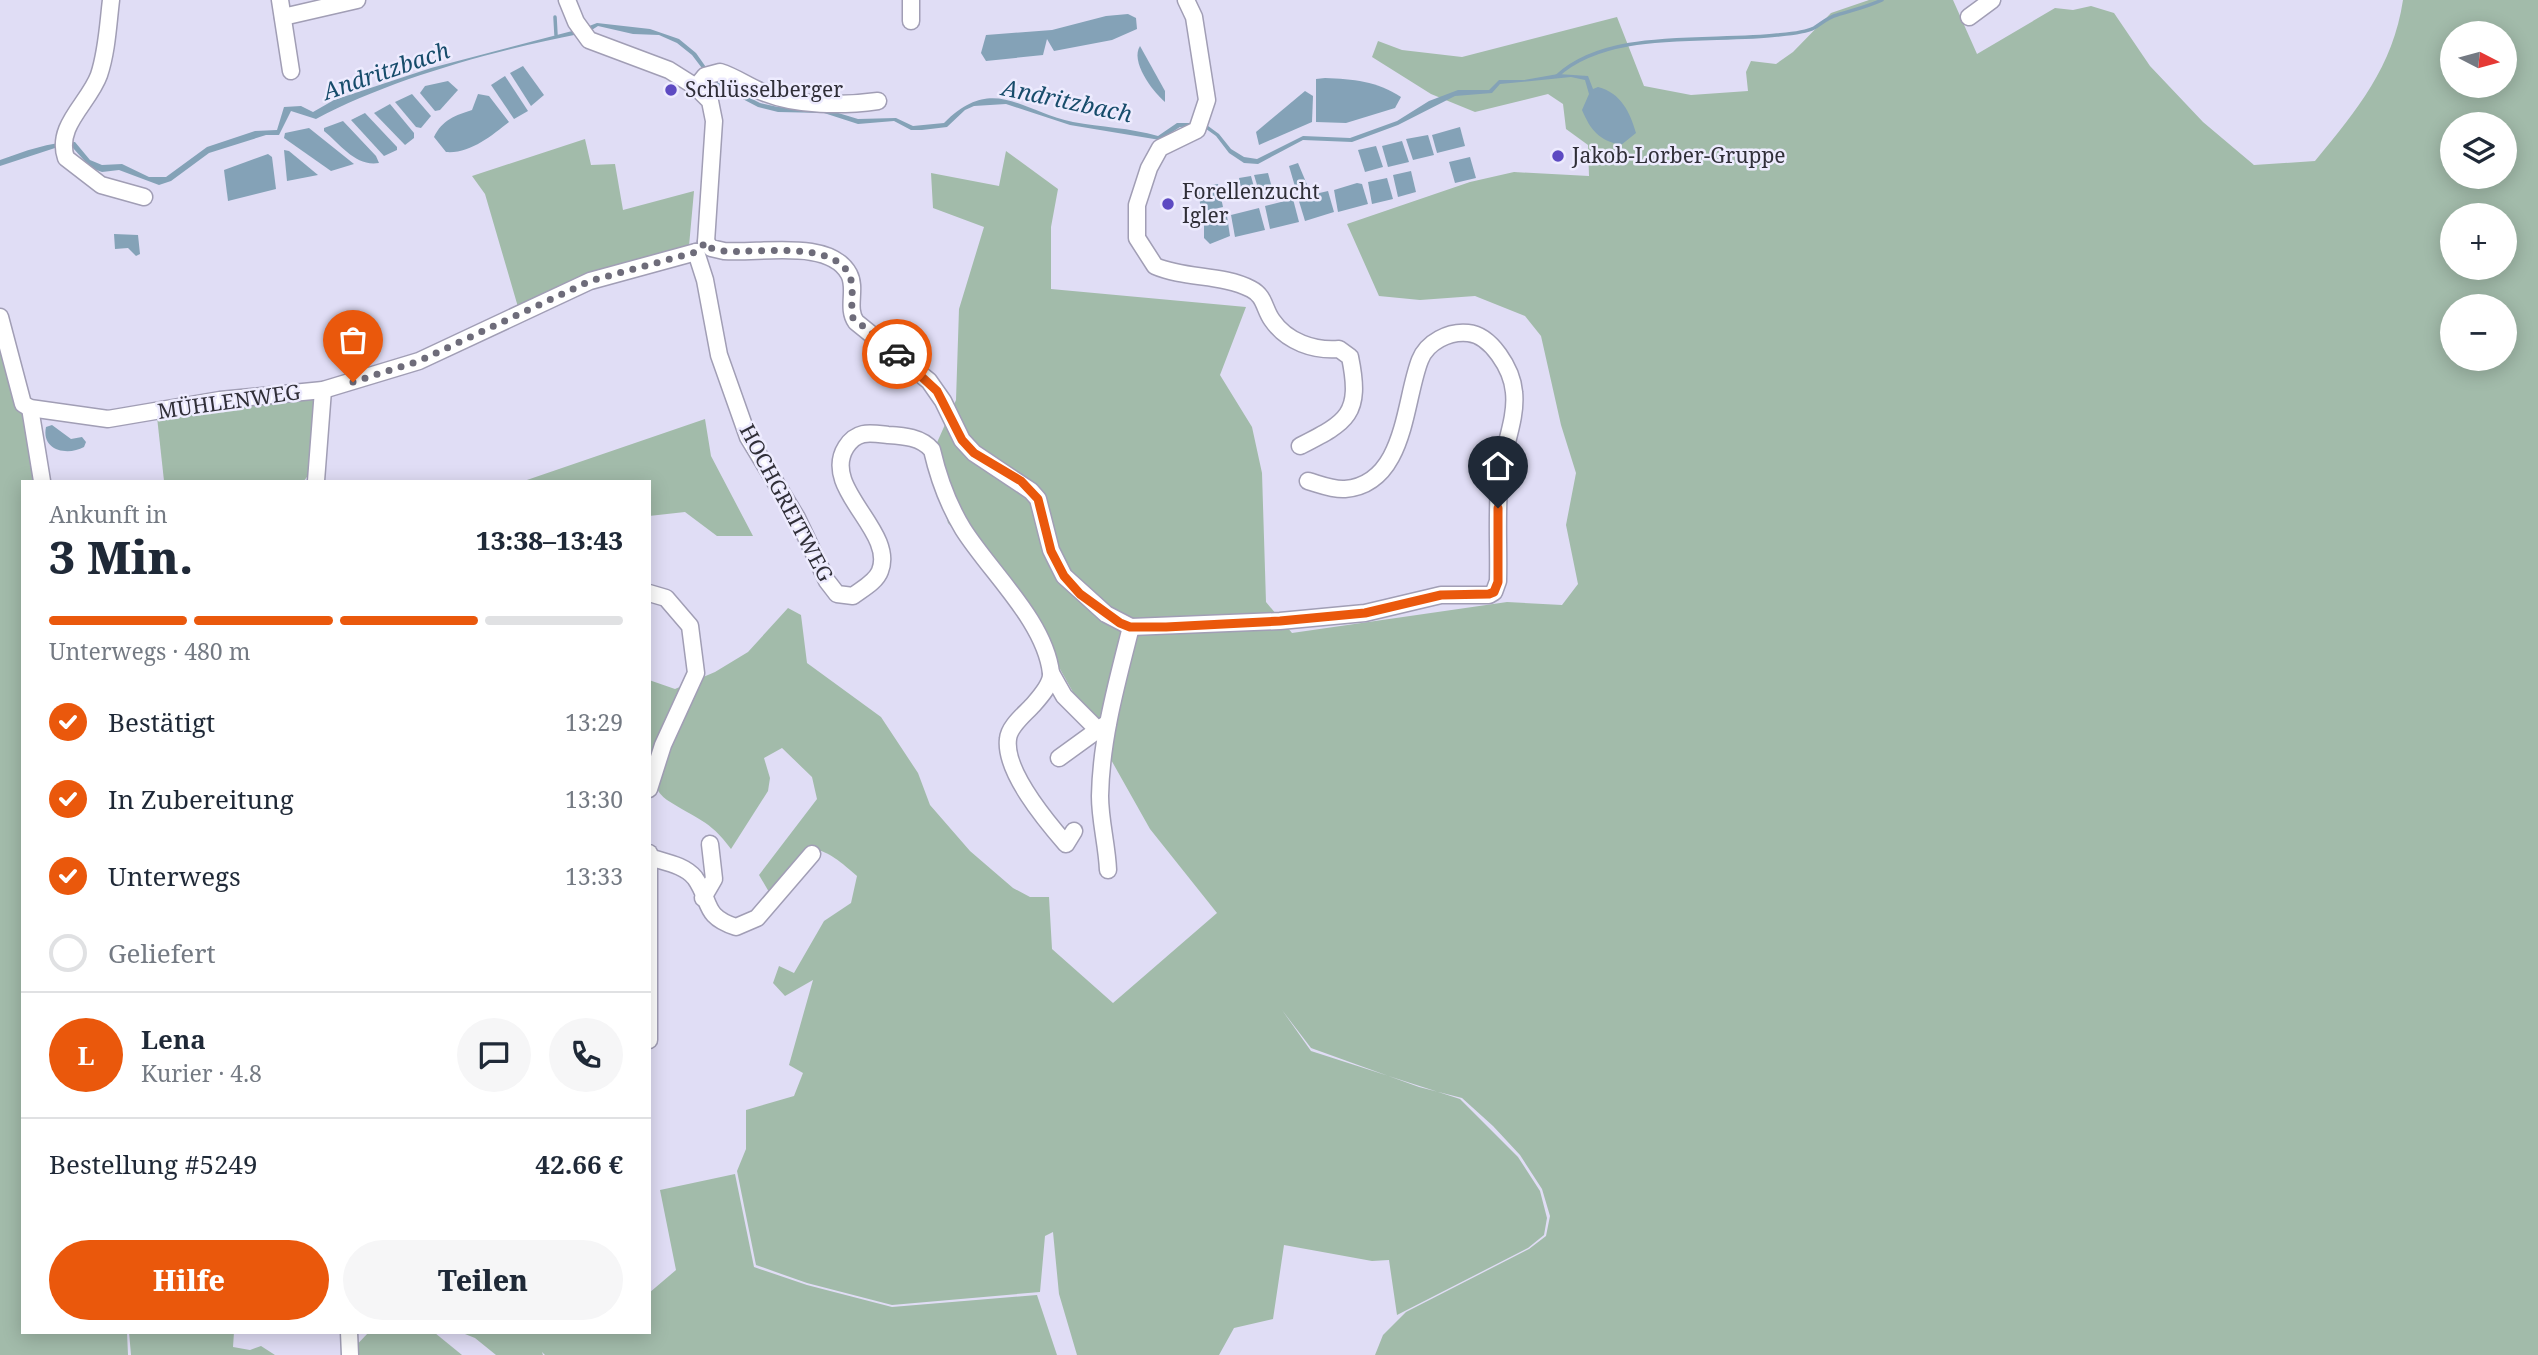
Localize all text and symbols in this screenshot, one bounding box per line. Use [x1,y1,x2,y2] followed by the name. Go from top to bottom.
[2440,21,2516,98] north arrow
[2440,21,2517,371] map controls
[316,33,454,107] water label: Andritzbach
[997,70,1136,129] water label: Andritzbach
[685,75,843,103] place label: Schlüsselberger
[663,82,679,98] marker: Schlüsselberger
[2440,112,2517,189] button: layers
[1571,141,1786,169] place label: Jakob-Lorber-Gruppe
[1550,148,1566,164] marker: Jakob-Lorber-Gruppe
[1182,177,1320,229] place label: Forellenzucht Igler
[1160,196,1176,212] marker: Forellenzucht Igler
[2440,203,2517,280] button: +
[2440,294,2517,371] button: −
[323,310,383,382] pin
[862,319,932,389] courier
[334,321,372,359] icon: bag
[878,335,916,373] icon: car
[156,377,302,425] street label: MÜHLENWEG
[734,419,840,586] street label: HOCHGREITWEG
[1468,436,1528,508] pin
[1479,447,1517,485] icon: home
[49,498,168,530] text: Ankunft in
[476,522,623,558] text: 13:38–13:43
[49,525,193,587] text: 3 Min.
[49,635,250,667] text: Unterwegs · 480 m
[49,703,87,741] icon: check
[108,704,215,740] text: Bestätigt
[565,706,623,738] text: 13:29
[49,780,87,818] icon: check
[108,781,294,817] text: In Zubereitung
[565,783,623,815] text: 13:30
[49,857,87,895] icon: check
[108,858,241,894] text: Unterwegs
[565,860,623,892] text: 13:33
[108,935,216,971] text: Geliefert
[457,1018,531,1092] button: chat
[549,1018,623,1092] button: phone
[141,1021,206,1057] text: Lena
[77,1037,95,1073] text: L
[141,1057,262,1089] text: Kurier · 4.8
[49,1146,258,1182] text: Bestellung #5249
[535,1146,623,1182] text: 42.66 €
[49,1240,329,1320] button: Hilfe
[343,1240,623,1320] button: Teilen

